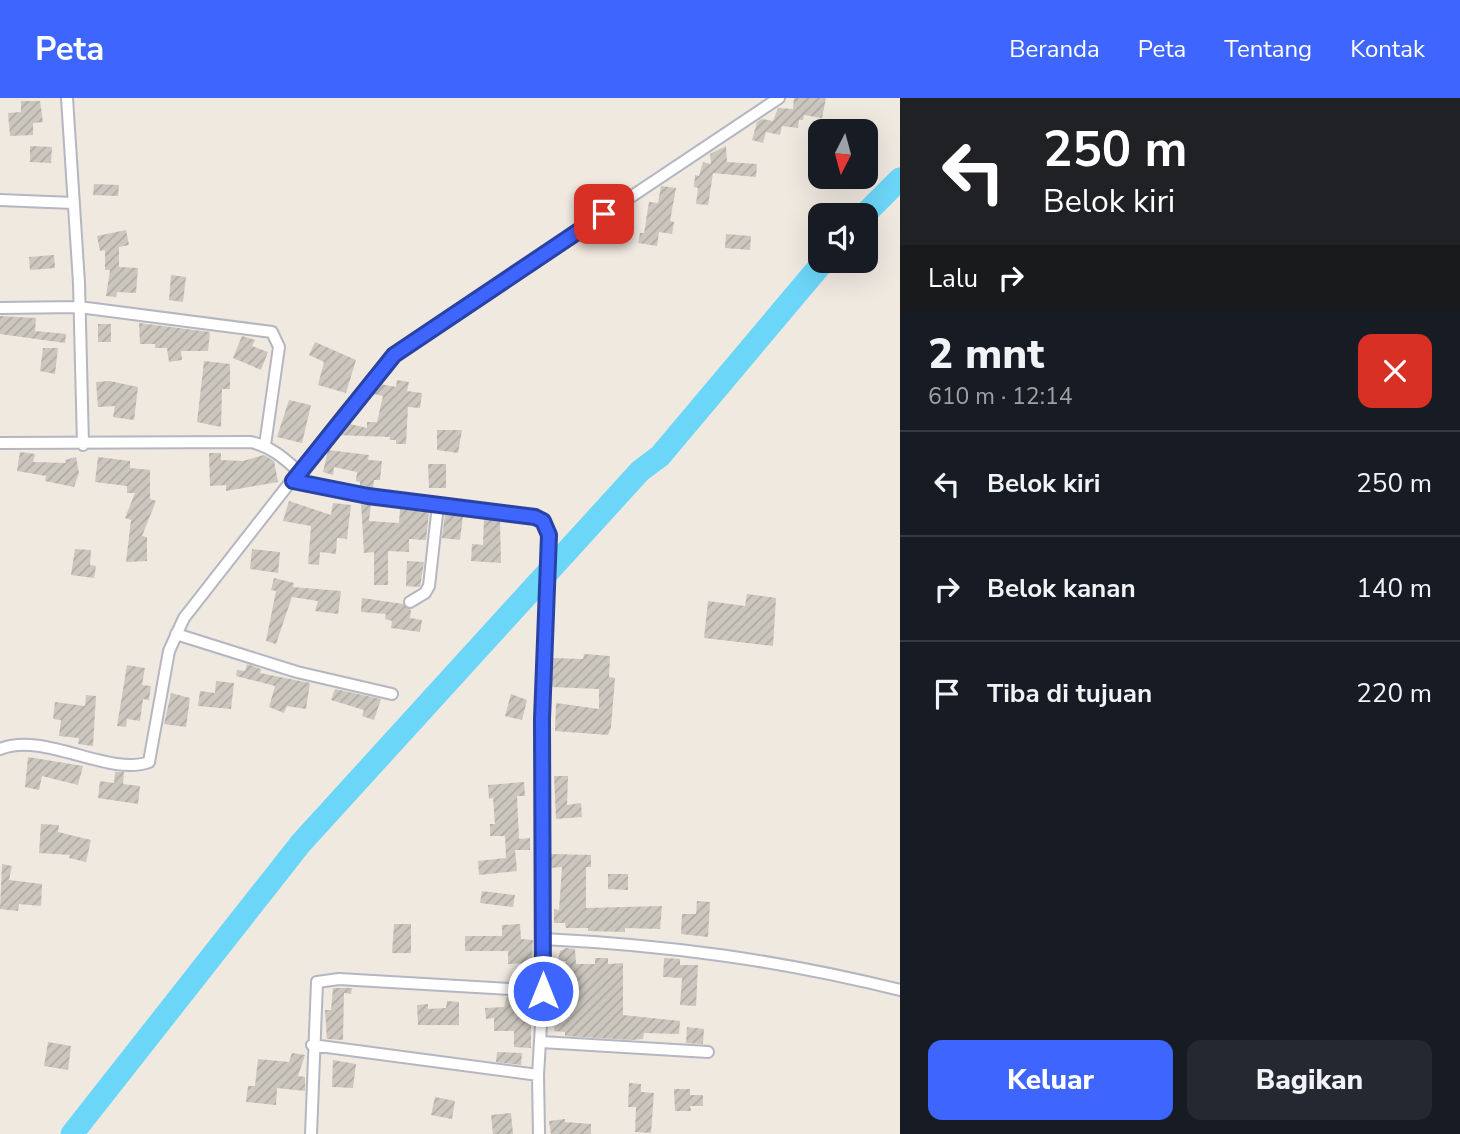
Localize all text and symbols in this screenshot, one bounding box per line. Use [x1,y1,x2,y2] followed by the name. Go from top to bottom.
[35,27,104,72] text: Peta
[1009,33,1100,65] text: Beranda
[1138,33,1186,65] text: Peta
[1224,33,1312,65] text: Tentang
[1350,33,1425,65] text: Kontak
[1043,116,1187,183] text: 250 m
[808,119,878,189] north arrow
[808,119,878,273] map controls
[928,126,1019,217] icon: left
[1043,180,1175,223] text: Belok kiri
[574,184,634,244] pin
[585,195,623,233] icon: arrive
[808,203,878,273] button: sound
[992,259,1030,297] icon: right
[928,261,978,296] text: Lalu
[928,326,1044,383] text: 2 mnt
[1358,334,1432,408] button: close
[928,381,1073,412] text: 610 m · 12:14
[928,465,966,503] icon: left
[987,466,1100,501] text: Belok kiri
[1356,466,1432,501] text: 250 m
[928,570,966,608] icon: right
[987,571,1136,606] text: Belok kanan
[1356,571,1432,606] text: 140 m
[928,675,966,713] icon: arrive
[987,676,1152,711] text: Tiba di tujuan
[1356,676,1432,711] text: 220 m
[506,954,580,1028] position arrow
[928,1040,1173,1120] button: Keluar
[1187,1040,1432,1120] button: Bagikan

